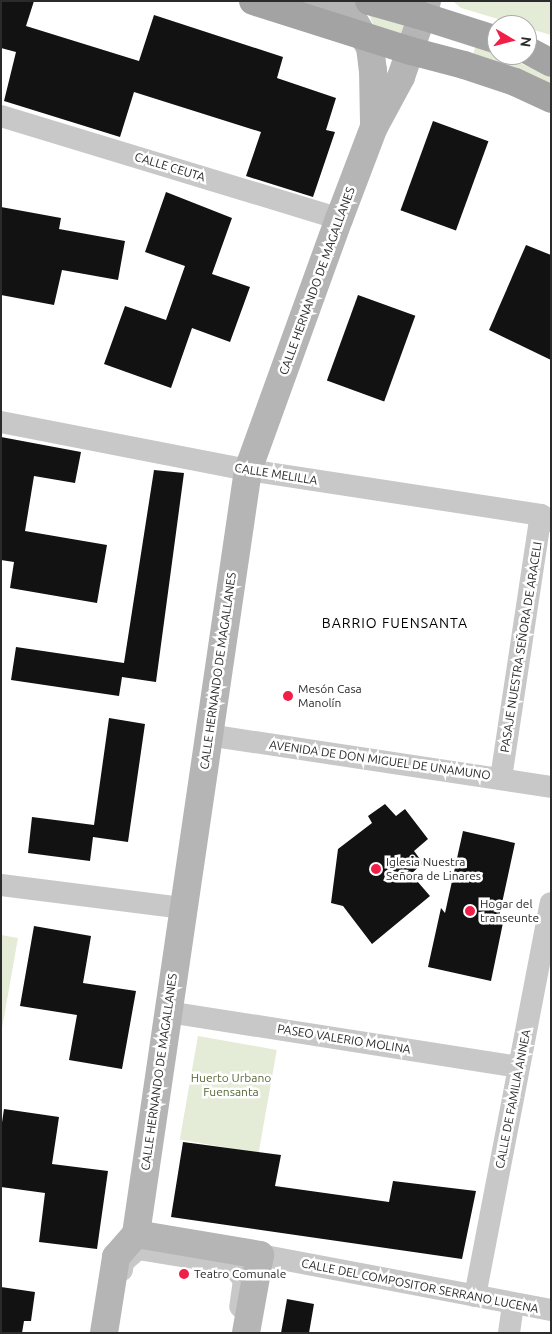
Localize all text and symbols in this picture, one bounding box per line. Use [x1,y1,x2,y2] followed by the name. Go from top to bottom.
[487,15,537,65] north arrow
[517,36,535,48] text: N
[133,149,207,185] street label: CALLE CEUTA
[276,185,358,377] street label: CALLE HERNANDO DE MAGALLANES
[233,460,319,488] street label: CALLE MELILLA
[497,541,545,753] street label: PASAJE NUESTRA SEÑORA DE ARACELI
[197,571,239,771] street label: CALLE HERNANDO DE MAGALLANES
[320,615,470,631] district label: BARRIO FUENSANTA
[298,682,362,710] place label: Mesón Casa Manolín
[282,690,294,702] marker: Mesón Casa Manolín
[268,737,492,783] street label: AVENIDA DE DON MIGUEL DE UNAMUNO
[386,855,481,883] place label: Iglesia Nuestra Señora de Linares
[370,863,382,875] marker: Iglesia Nuestra Señora de Linares
[480,897,539,925] place label: Hogar del transeunte
[464,905,476,917] marker: Hogar del transeunte
[138,972,180,1172] street label: CALLE HERNANDO DE MAGALLANES
[276,1021,412,1057] street label: PASEO VALERIO MOLINA
[492,1028,534,1170] street label: CALLE DE FAMILIA ANNEA
[191,1071,271,1099] park label: Huerto Urbano Fuensanta
[300,1256,540,1316] street label: CALLE DEL COMPOSITOR SERRANO LUCENA
[194,1267,286,1281] place label: Teatro Comunale
[178,1268,190,1280] marker: Teatro Comunale

